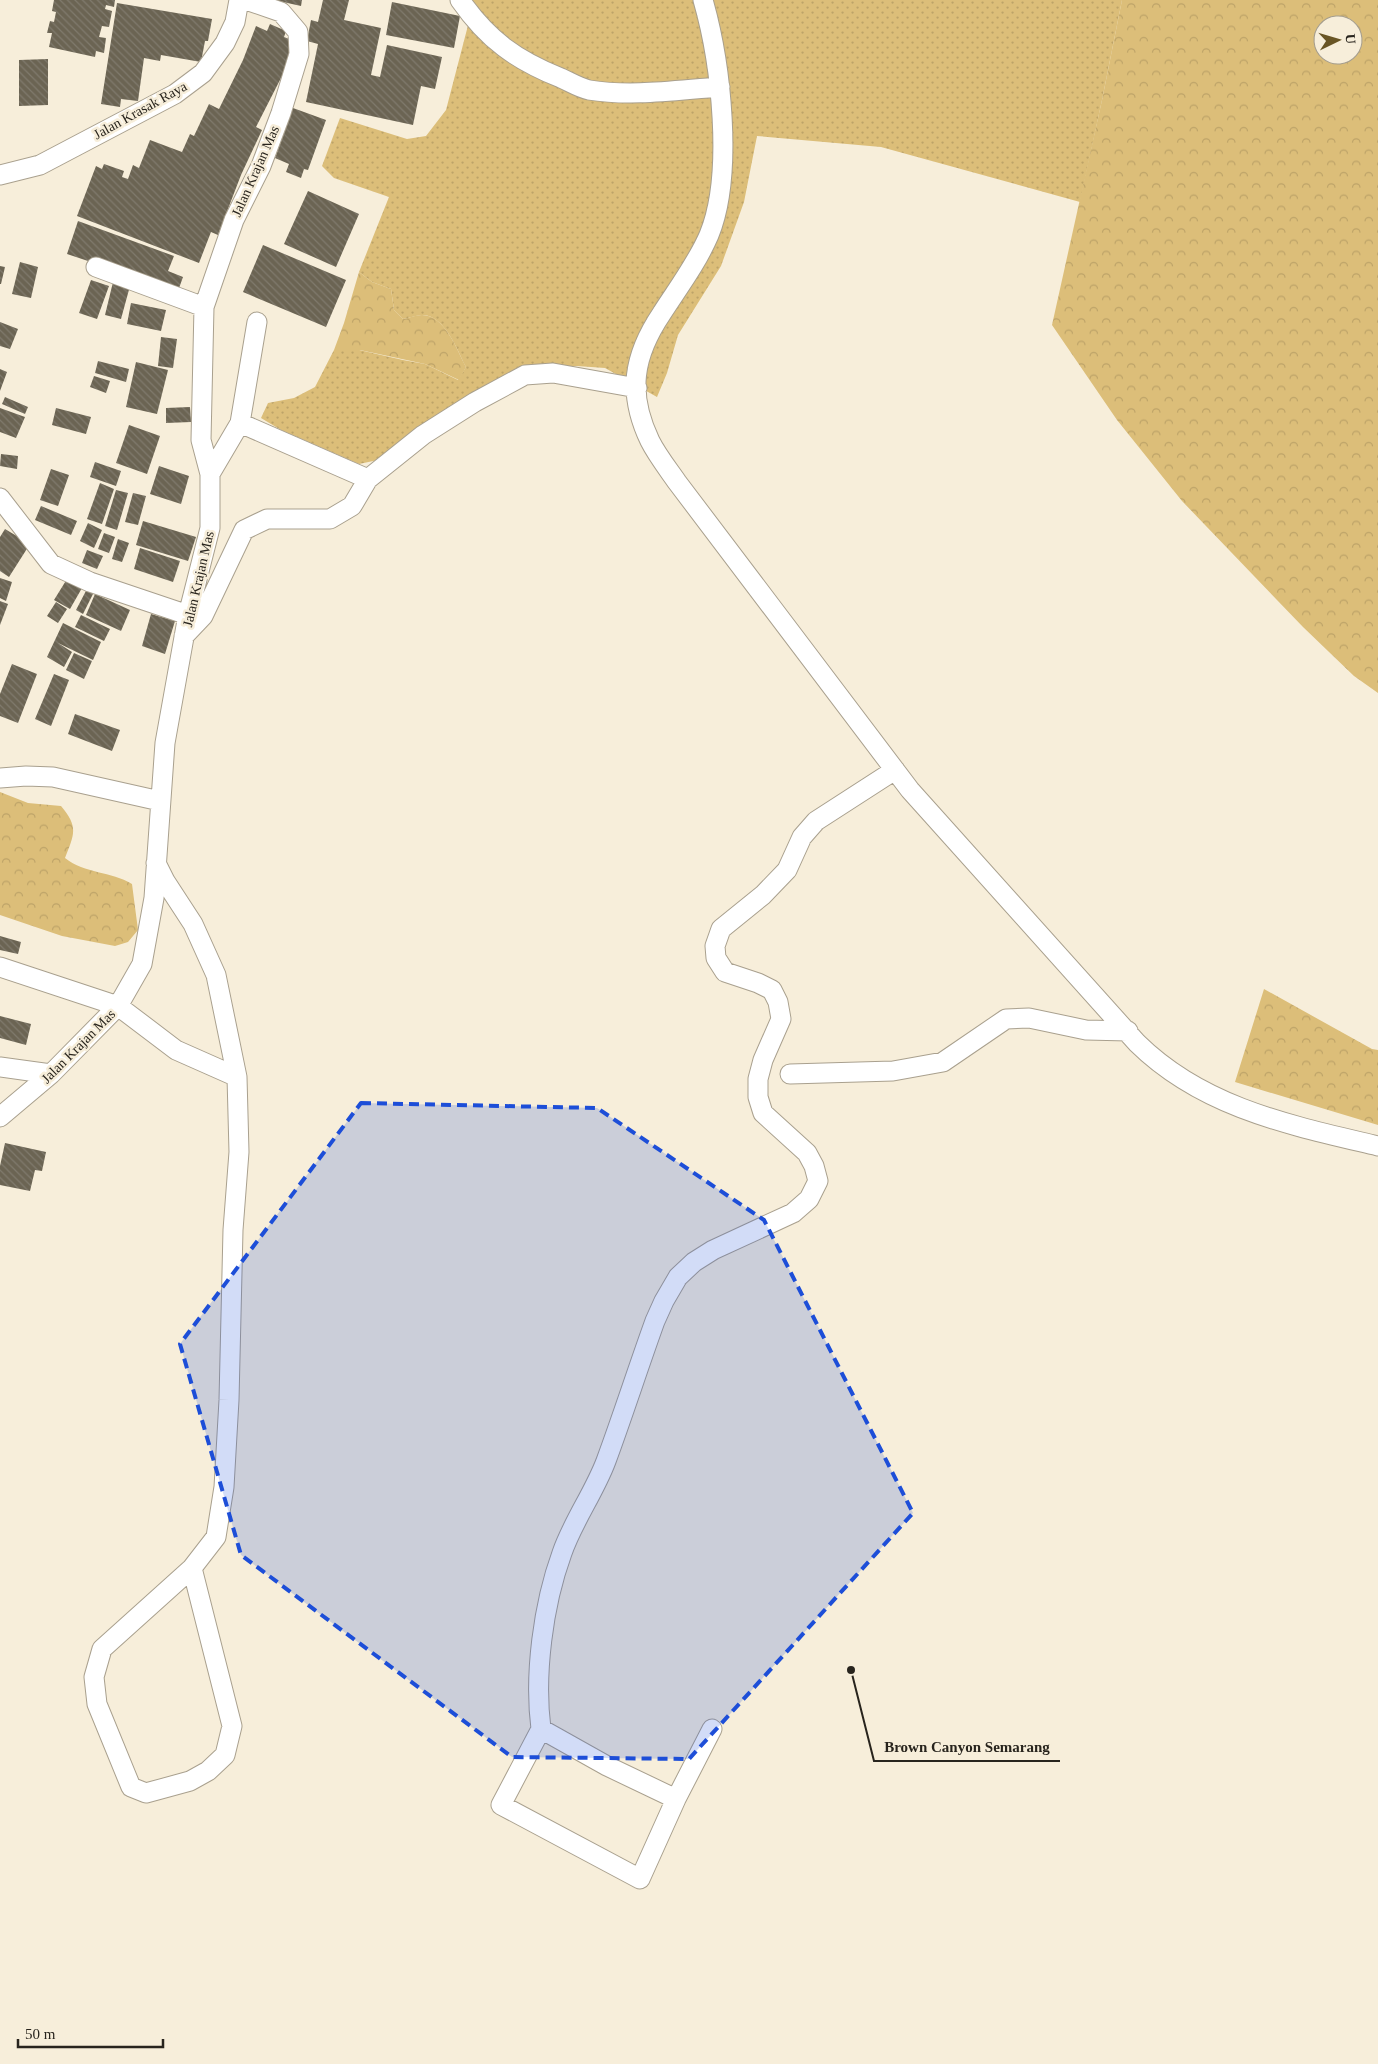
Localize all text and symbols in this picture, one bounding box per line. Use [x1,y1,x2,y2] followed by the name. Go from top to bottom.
[1313,15,1363,65] north arrow
[1343,33,1358,45] text: U
[91,78,190,142] street label: Jalan Krasak Raya
[229,123,282,219] street label: Jalan Krajan Mas
[180,530,217,629] street label: Jalan Krajan Mas
[38,1006,118,1086] street label: Jalan Krajan Mas
[874,1731,1060,1761] callout: Brown Canyon Semarang
[884,1739,1050,1755] text: Brown Canyon Semarang
[18,2016,162,2048] scale bar
[25,2026,56,2042] text: 50 m

